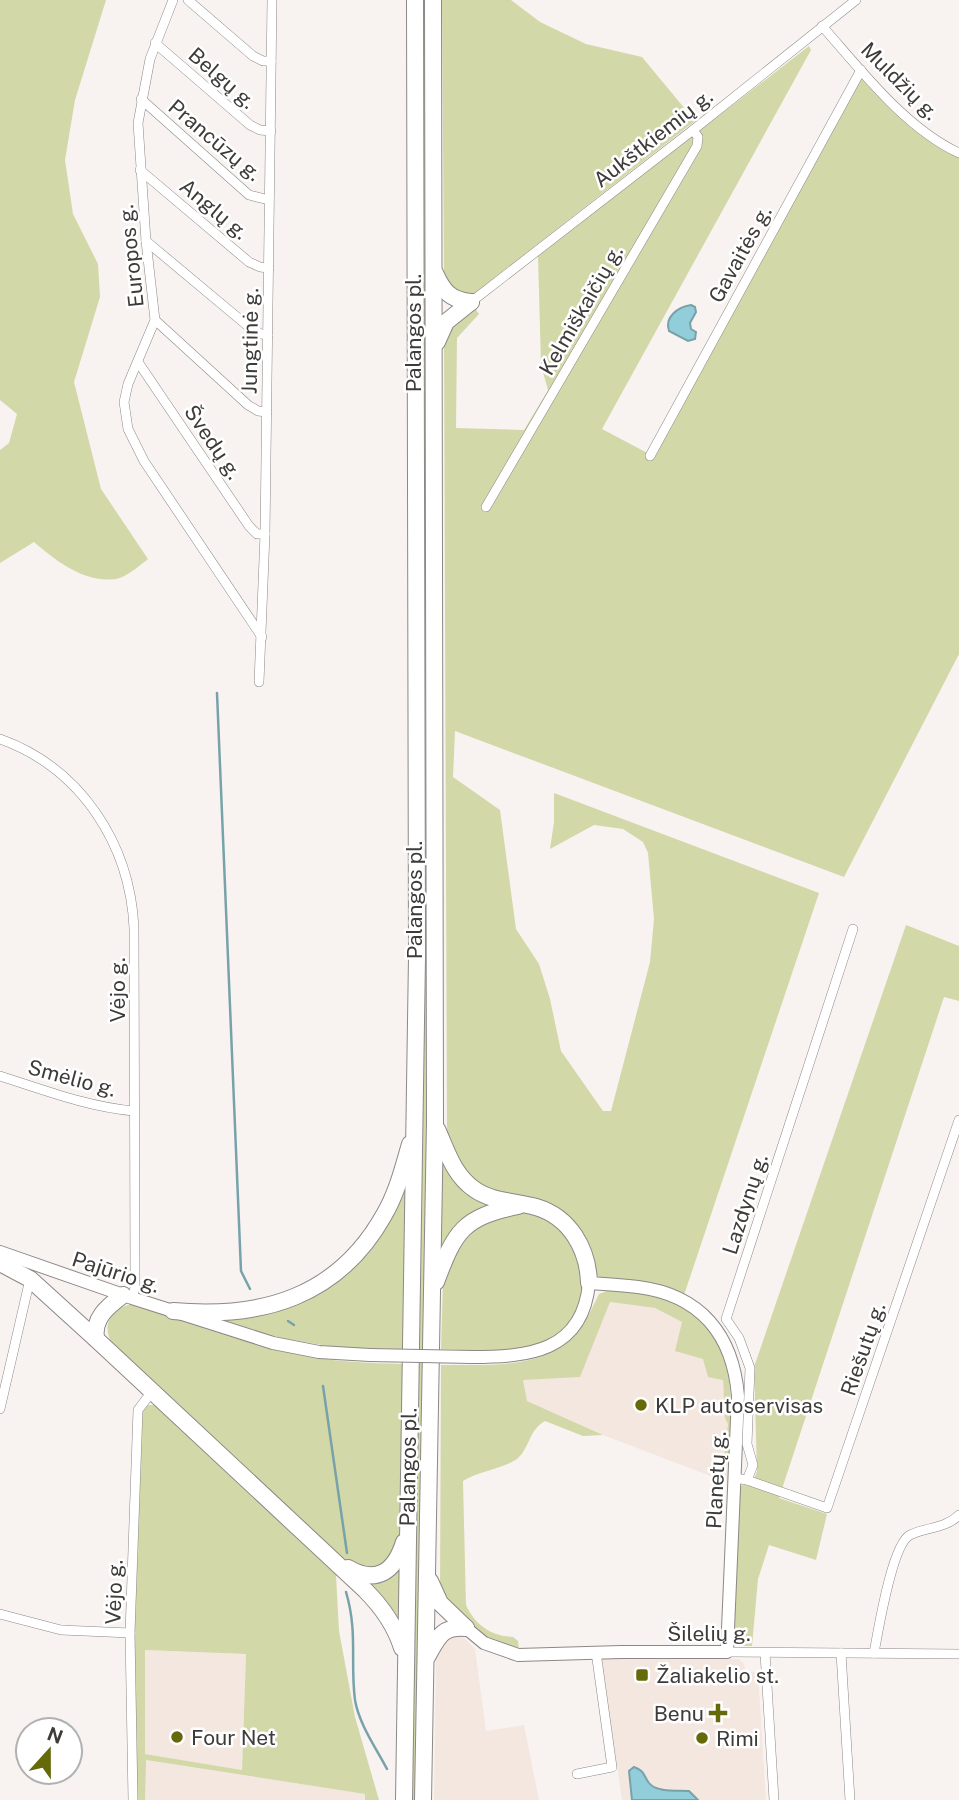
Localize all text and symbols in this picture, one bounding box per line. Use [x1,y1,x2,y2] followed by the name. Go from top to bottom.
[856,37,944,125] street label: Muldžių g.
[183,42,261,114] street label: Belgų g.
[588,84,718,192] street label: Aukštkiemių g.
[163,94,267,186] street label: Prancūzų g.
[175,173,253,245] street label: Anglų g.
[703,201,777,307] street label: Gavaitės g.
[113,204,149,308] street label: Europos g.
[534,241,628,379] street label: Kelmiškaičių g.
[401,274,426,392] street label: Palangos pl.
[237,288,263,394] street label: Jungtinė g.
[179,400,247,484] street label: Švedų g.
[402,841,427,959] street label: Palangos pl.
[105,957,130,1023] street label: Vėjo g.
[25,1054,119,1102] street label: Smėlio g.
[717,1151,773,1257] street label: Lazdynų g.
[69,1246,163,1298] street label: Pajūrio g.
[835,1299,891,1399] street label: Riešutų g.
[655,1393,823,1418] place label: KLP autoservisas
[633,1397,649,1413] marker: KLP autoservisas
[394,1407,422,1527] street label: Palangos pl.
[701,1430,731,1530] street label: Planetų g.
[100,1559,128,1625] street label: Vėjo g.
[667,1621,751,1646] street label: Šilelių g.
[656,1663,779,1688] place label: Žaliakelio st.
[634,1667,650,1683] marker: Žaliakelio st.
[654,1701,704,1726] place label: Benu
[710,1705,726,1721] marker: Benu
[14,1716,84,1786] north arrow
[44,1722,66,1748] text: N
[191,1725,276,1750] place label: Four Net
[716,1726,759,1751] place label: Rimi
[169,1729,185,1745] marker: Four Net
[694,1730,710,1746] marker: Rimi

